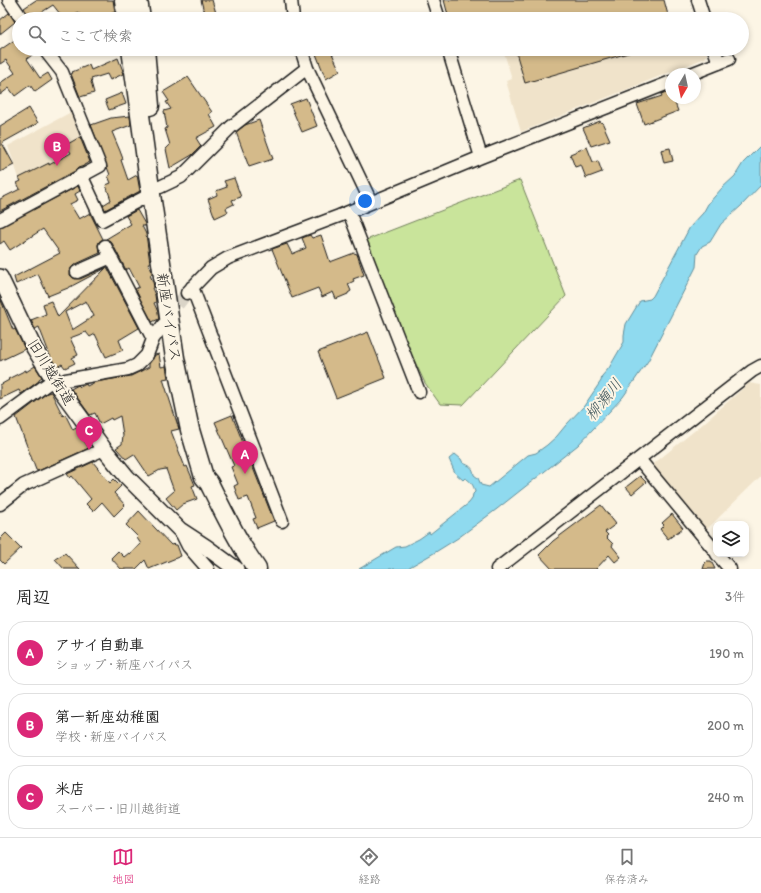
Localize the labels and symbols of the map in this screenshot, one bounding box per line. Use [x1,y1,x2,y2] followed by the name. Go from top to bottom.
[665,68,701,104] north arrow
[44,133,70,166] pin: B
[355,191,375,211] your location
[153,271,185,363] street label: 新座バイパス
[23,335,79,409] street label: 旧川越街道
[581,375,626,424] water label: 柳瀬川
[76,417,102,450] pin: C
[232,441,258,474] pin: A

